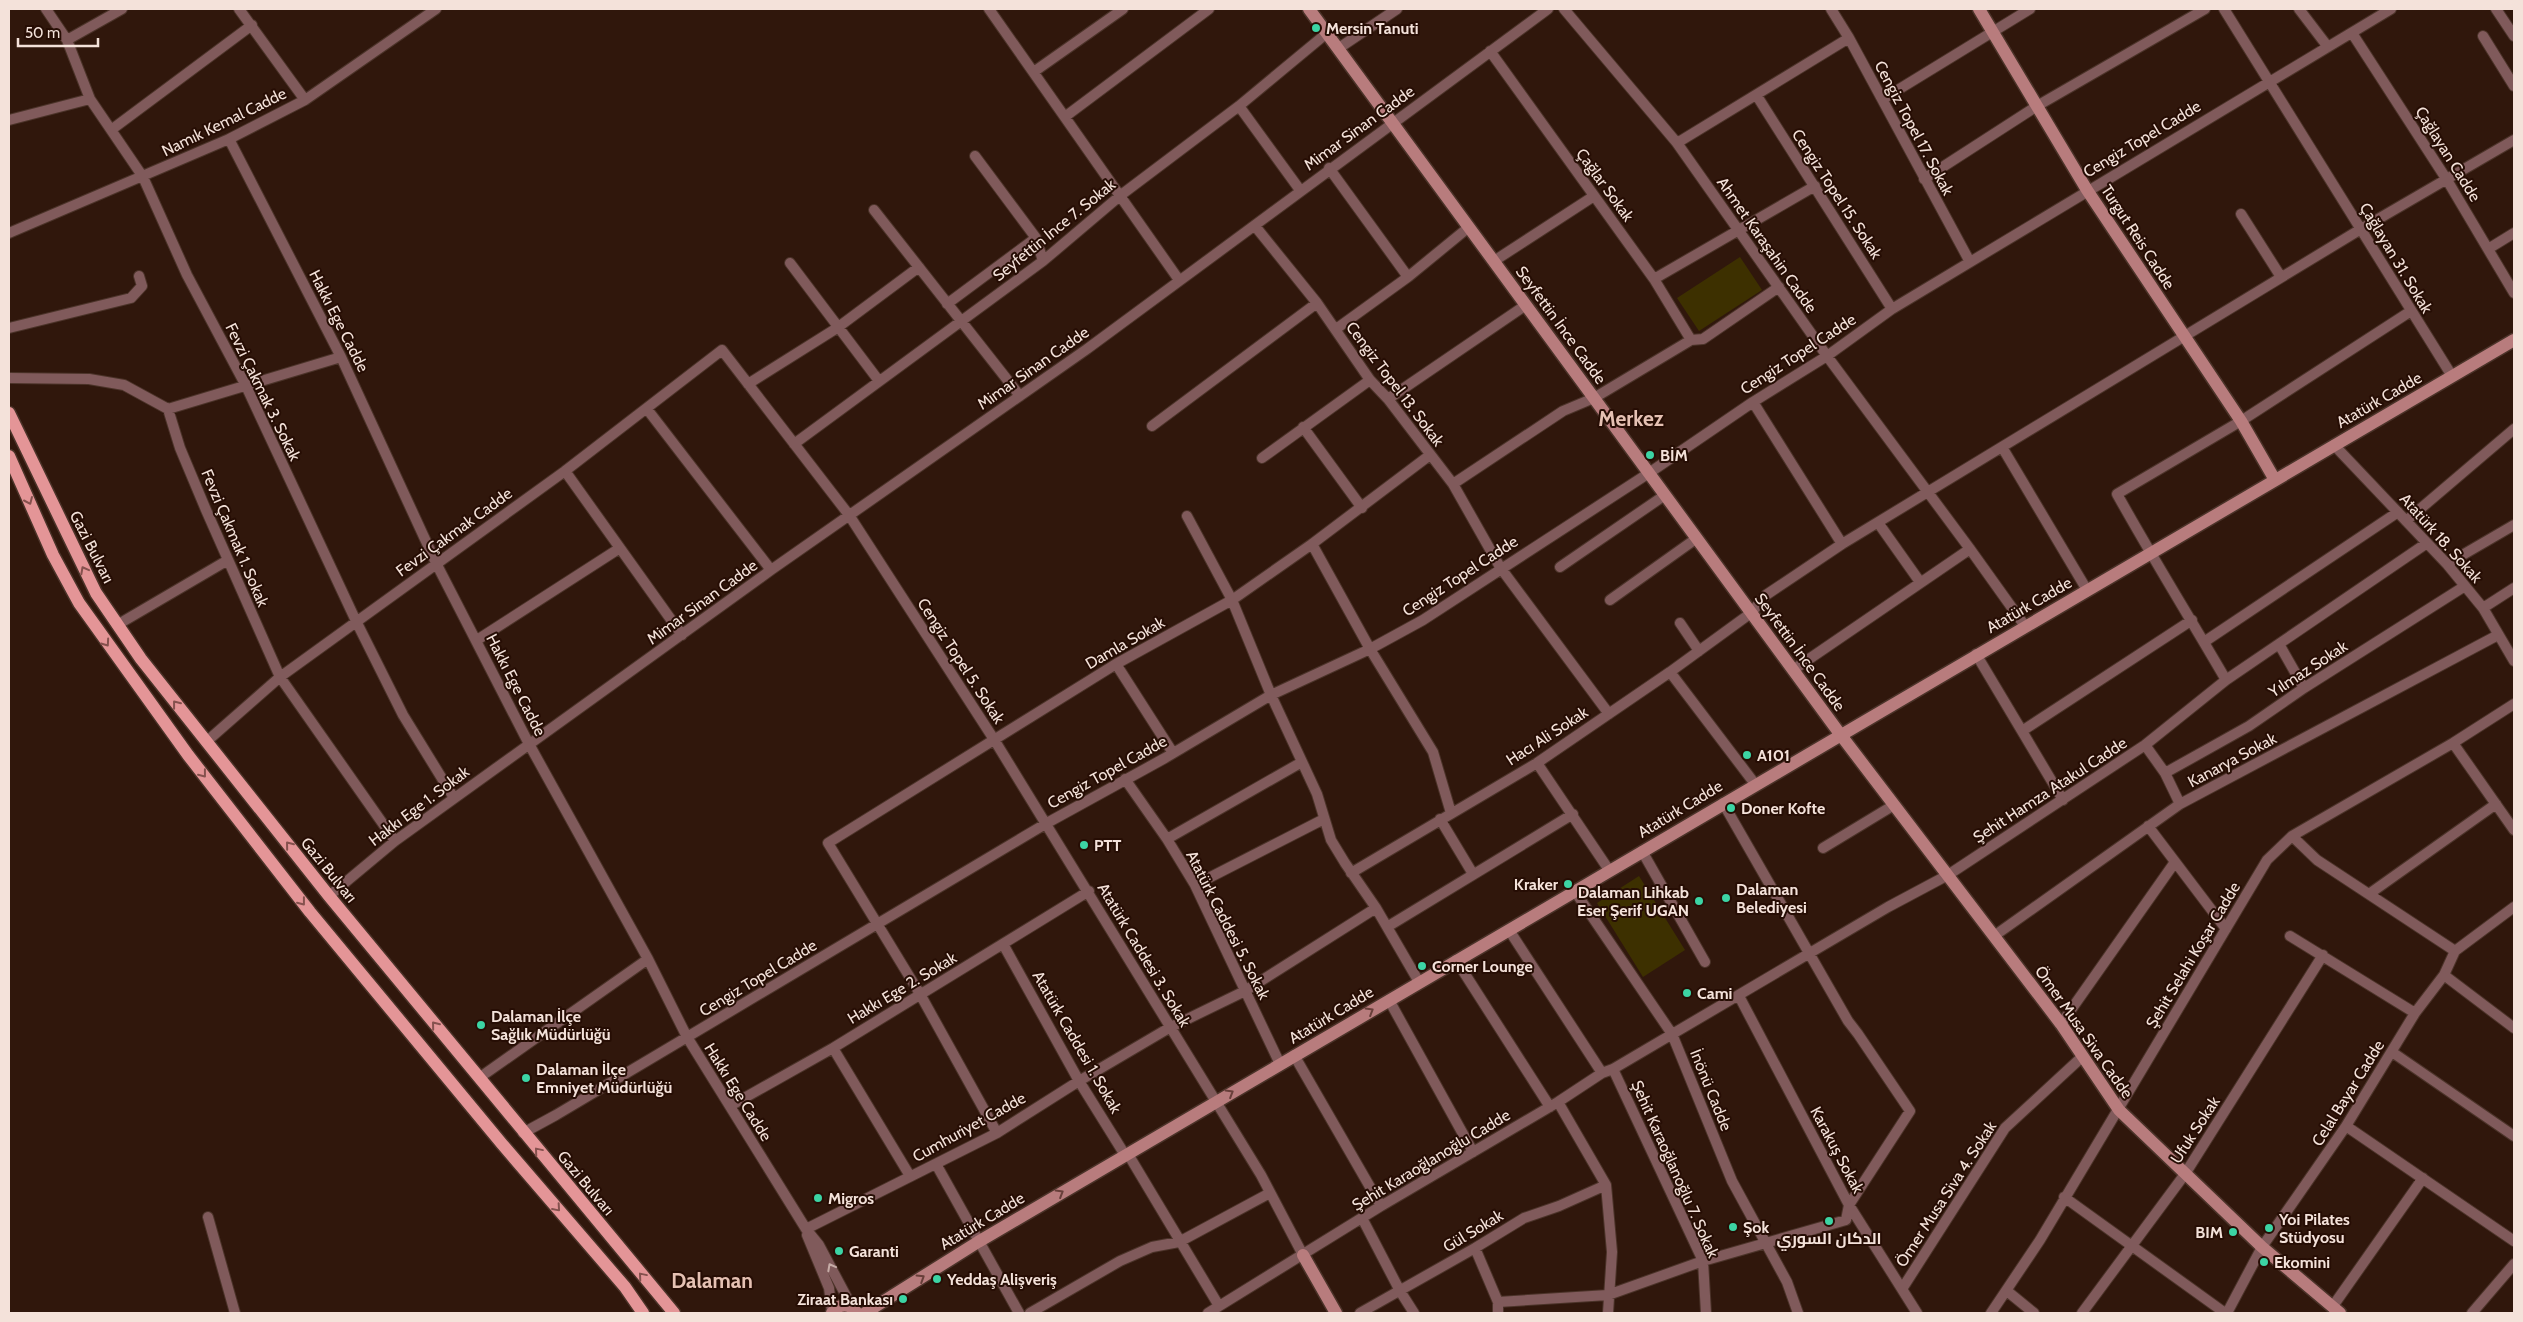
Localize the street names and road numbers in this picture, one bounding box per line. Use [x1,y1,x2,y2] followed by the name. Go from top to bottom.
[1870,57,1958,199] street label: Cengiz Topel 17. Sokak
[1300,82,1418,174] street label: Mimar Sinan Cadde
[159,84,289,160] street label: Namık Kemal Cadde
[2080,96,2204,182] street label: Cengiz Topel Cadde
[2411,103,2485,205] street label: Çağlayan Cadde
[1788,126,1887,263] street label: Cengiz Topel 15. Sokak
[1572,145,1638,226] street label: Çağlar Sokak
[1713,173,1821,317] street label: Ahmet Karaşahin Cadde
[989,174,1120,285] street label: Seyfettin İnce 7. Sokak
[2097,181,2179,293] street label: Turgut Reis Cadde
[2355,199,2437,317] street label: Çağlayan 31. Sokak
[1512,262,1610,388] street label: Seyfettin İnce Cadde
[305,267,373,375] street label: Hakkı Ege Cadde
[1737,310,1859,398] street label: Cengiz Topel Cadde
[1342,318,1449,451] street label: Cengiz Topel 13. Sokak
[221,320,305,465] street label: Fevzi Çakmak 3. Sokak
[974,322,1092,414] street label: Mimar Sinan Cadde
[2333,368,2425,432] street label: Atatürk Cadde
[197,466,273,610] street label: Fevzi Çakmak 1. Sokak
[392,484,516,580] street label: Fevzi Çakmak Cadde
[2396,489,2487,587] street label: Atatürk 18. Sokak
[66,508,118,586] street label: Gazi Bulvarı
[1399,532,1521,620] street label: Cengiz Topel Cadde
[643,556,761,648] street label: Mimar Sinan Cadde
[1983,573,2075,637] street label: Atatürk Cadde
[1751,589,1849,715] street label: Seyfettin İnce Cadde
[913,595,1009,728] street label: Cengiz Topel 5. Sokak
[1082,612,1169,673] street label: Damla Sokak
[482,631,550,739] street label: Hakkı Ege Cadde
[2264,636,2352,702] street label: Yılmaz Sokak
[1503,702,1592,769] street label: Hacı Ali Sokak
[2184,728,2280,791] street label: Kanarya Sokak
[1044,731,1170,813] street label: Cengiz Topel Cadde
[1970,733,2130,847] street label: Şehit Hamza Atakul Cadde
[365,762,474,850] street label: Hakkı Ege 1. Sokak
[1634,776,1726,842] street label: Atatürk Cadde
[297,834,361,906] street label: Gazi Bulvarı
[1182,847,1274,1003] street label: Atatürk Caddesi 5. Sokak
[2142,879,2244,1031] street label: Şehit Selahi Koşar Cadde
[1093,880,1195,1031] street label: Atatürk Caddesi 3. Sokak
[696,935,820,1021] street label: Cengiz Topel Cadde
[844,948,961,1028] street label: Hakkı Ege 2. Sokak
[2031,962,2137,1102] street label: Ömer Musa Siva Cadde
[1028,967,1126,1117] street label: Atatürk Caddesi 1. Sokak
[1285,982,1377,1048] street label: Atatürk Cadde
[2308,1036,2388,1150] street label: Celal Bayar Cadde
[700,1039,776,1145] street label: Hakkı Ege Cadde
[1686,1046,1736,1134] street label: İnönü Cadde
[1627,1077,1723,1261] street label: Şehit Karaoğlanoğlu 7. Sokak
[909,1088,1029,1166] street label: Cumhuriyet Cadde
[2166,1092,2224,1167] street label: Ufuk Sokak
[1806,1104,1868,1197] street label: Karakuş Sokak
[1348,1105,1514,1215] street label: Şehit Karaoğlanoğlu Cadde
[1892,1117,2001,1270] street label: Ömer Musa Siva 4. Sokak
[554,1147,618,1219] street label: Gazi Bulvarı
[936,1188,1028,1254] street label: Atatürk Cadde
[1440,1205,1507,1256] street label: Gül Sokak

